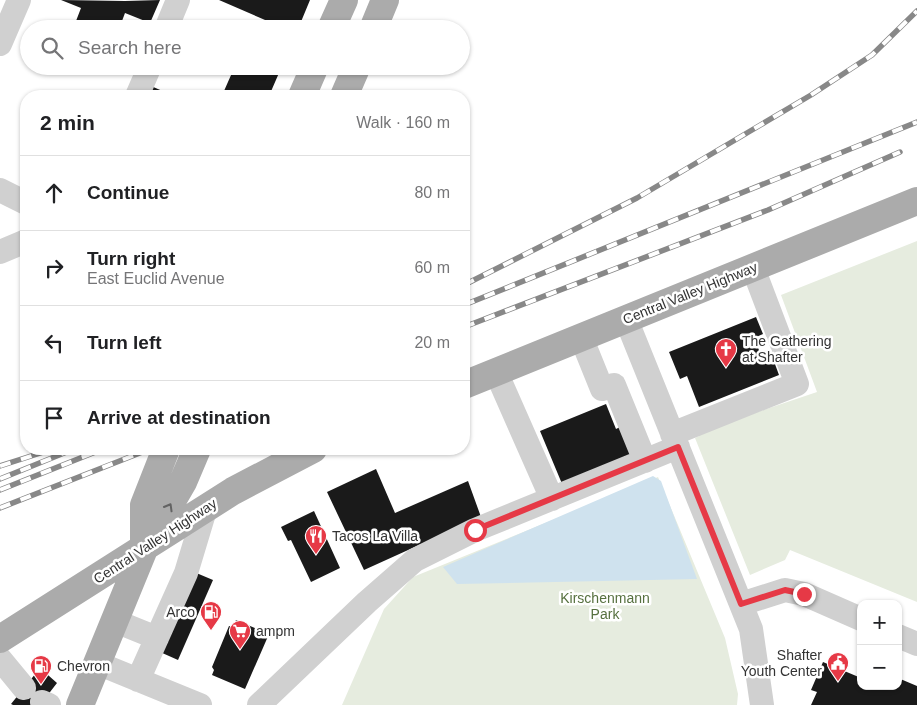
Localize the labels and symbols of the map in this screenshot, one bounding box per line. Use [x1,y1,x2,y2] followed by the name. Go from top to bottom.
[620,259,760,327] street label: Central Valley Highway
[742,333,832,365] place label: The Gathering at Shafter
[714,337,738,368] church icon: The Gathering at Shafter
[90,495,220,587] street label: Central Valley Highway
[162,504,172,513] one-way arrow
[464,519,487,542] route start
[304,524,328,555] restaurant icon: Tacos La Villa
[332,528,418,544] place label: Tacos La Villa
[793,583,816,606] route end
[560,590,650,622] park label: Kirschenmann Park
[199,600,223,631] fuel station icon: Arco
[166,604,195,620] place label: Arco
[228,619,252,650] supermarket icon: ampm
[256,623,295,639] place label: ampm
[741,647,822,679] place label: Shafter Youth Center
[826,651,850,682] public building icon: Shafter Youth Center
[29,654,53,685] fuel station icon: Chevron
[57,658,110,674] place label: Chevron

